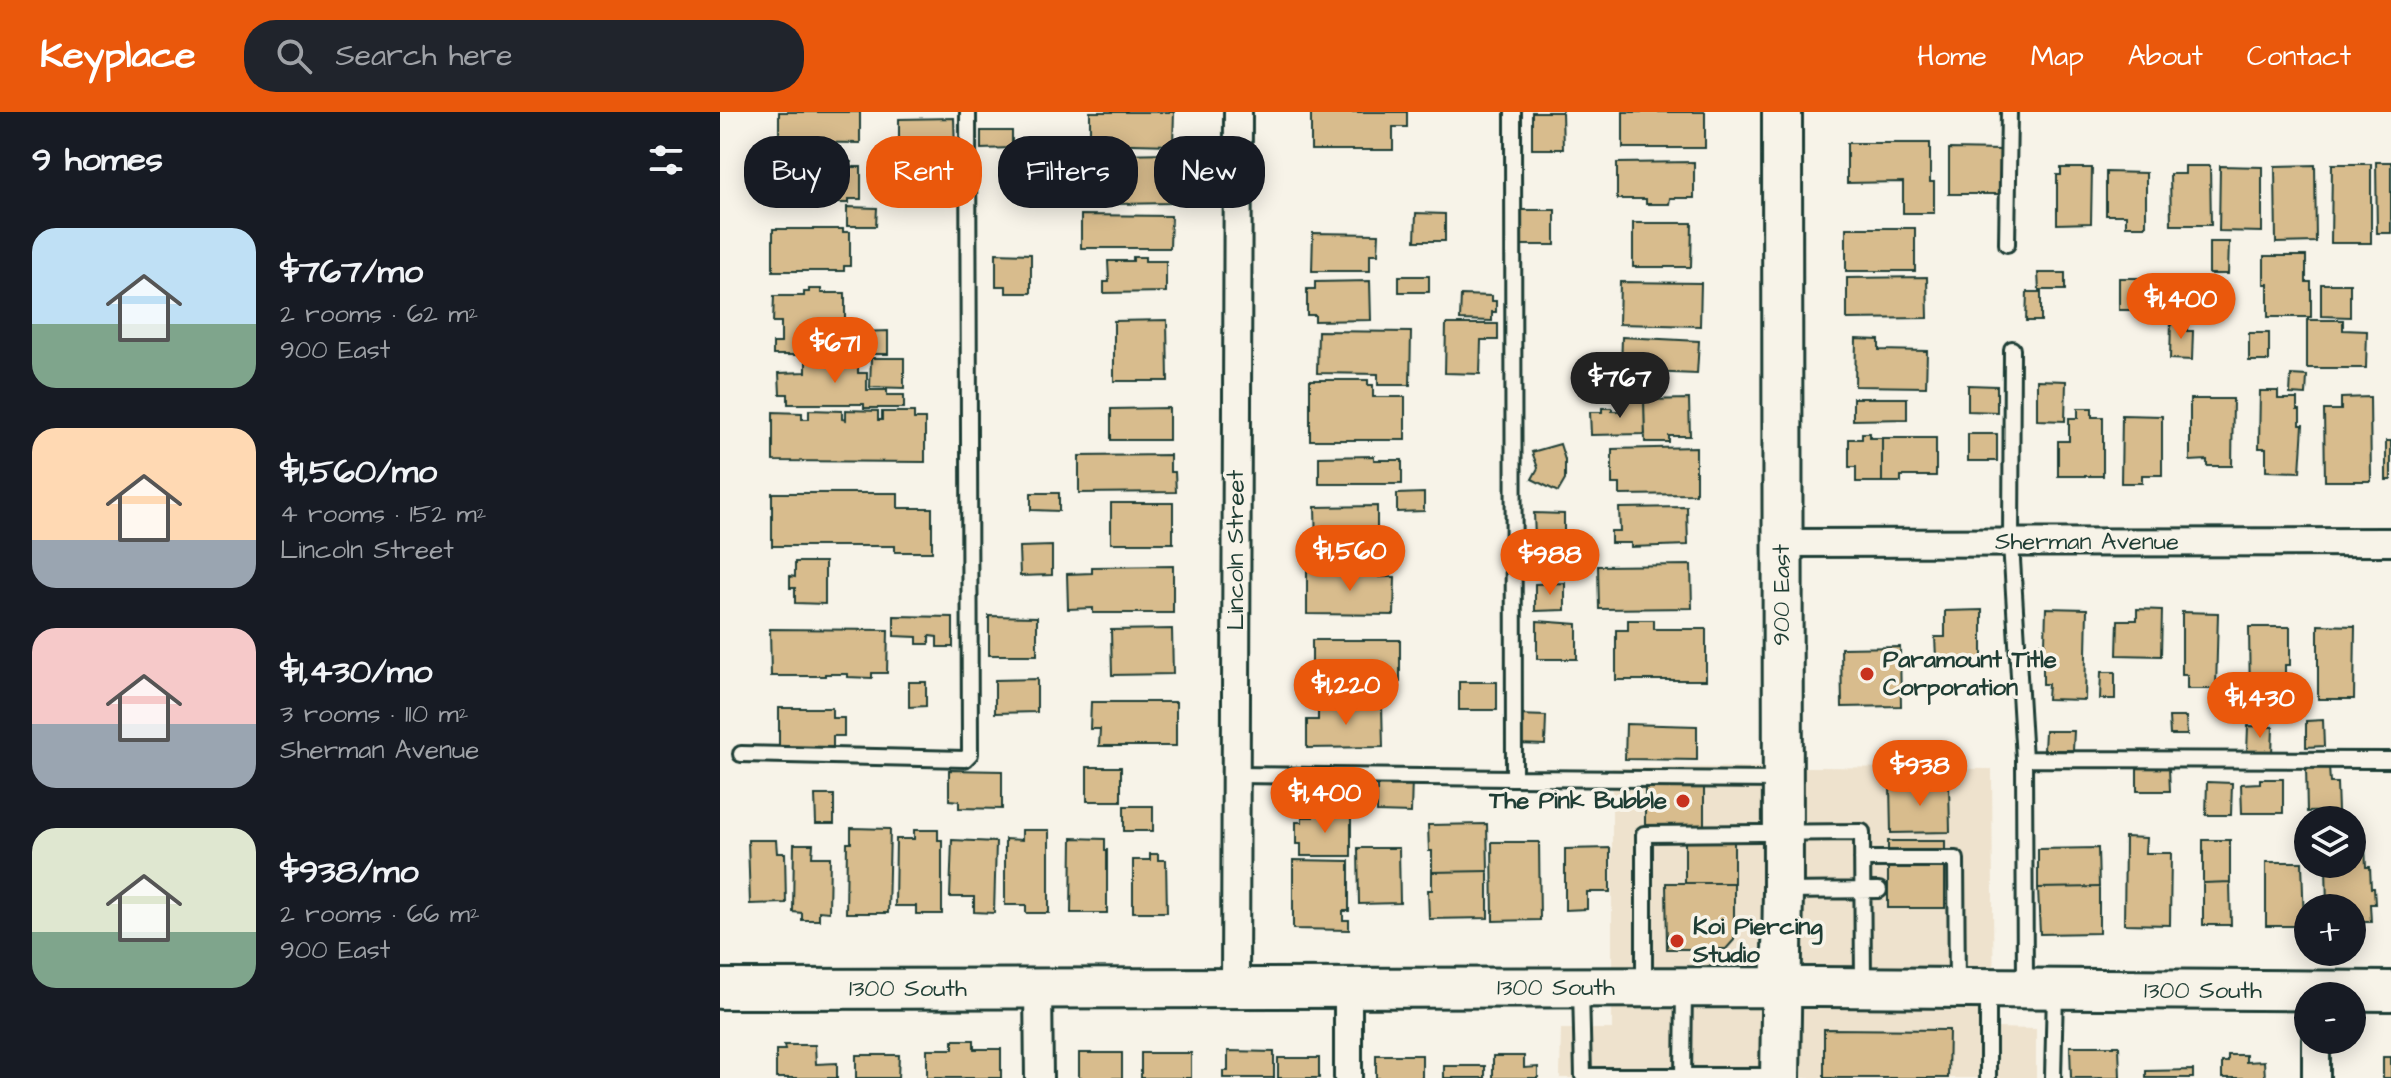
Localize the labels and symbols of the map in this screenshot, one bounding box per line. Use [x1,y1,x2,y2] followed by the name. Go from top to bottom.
[2116,273,2246,341] pin: $1,400
[788,317,882,385] pin: $671
[1573,352,1667,420] pin: $767
[1219,470,1253,630] street label: Lincoln Street
[1285,525,1415,593] pin: $1,560
[1995,525,2179,559] street label: Sherman Avenue
[1503,529,1597,597] pin: $988
[1765,544,1799,646] street label: 900 East
[1883,643,2057,705] place label: Paramount Title Corporation
[1281,659,1411,727] pin: $1,220
[1858,665,1876,683] marker: Paramount Title Corporation
[2195,672,2325,740] pin: $1,430
[1873,740,1967,808] pin: $938
[1260,767,1390,835] pin: $1,400
[1488,784,1667,818] place label: The Pink Bubble
[1674,792,1692,810] marker: The Pink Bubble
[1692,910,1823,972] place label: Koi Piercing Studio
[1668,932,1686,950] marker: Koi Piercing Studio
[1497,971,1615,1005] street label: 1300 South
[849,972,967,1006] street label: 1300 South
[2144,974,2262,1008] street label: 1300 South

